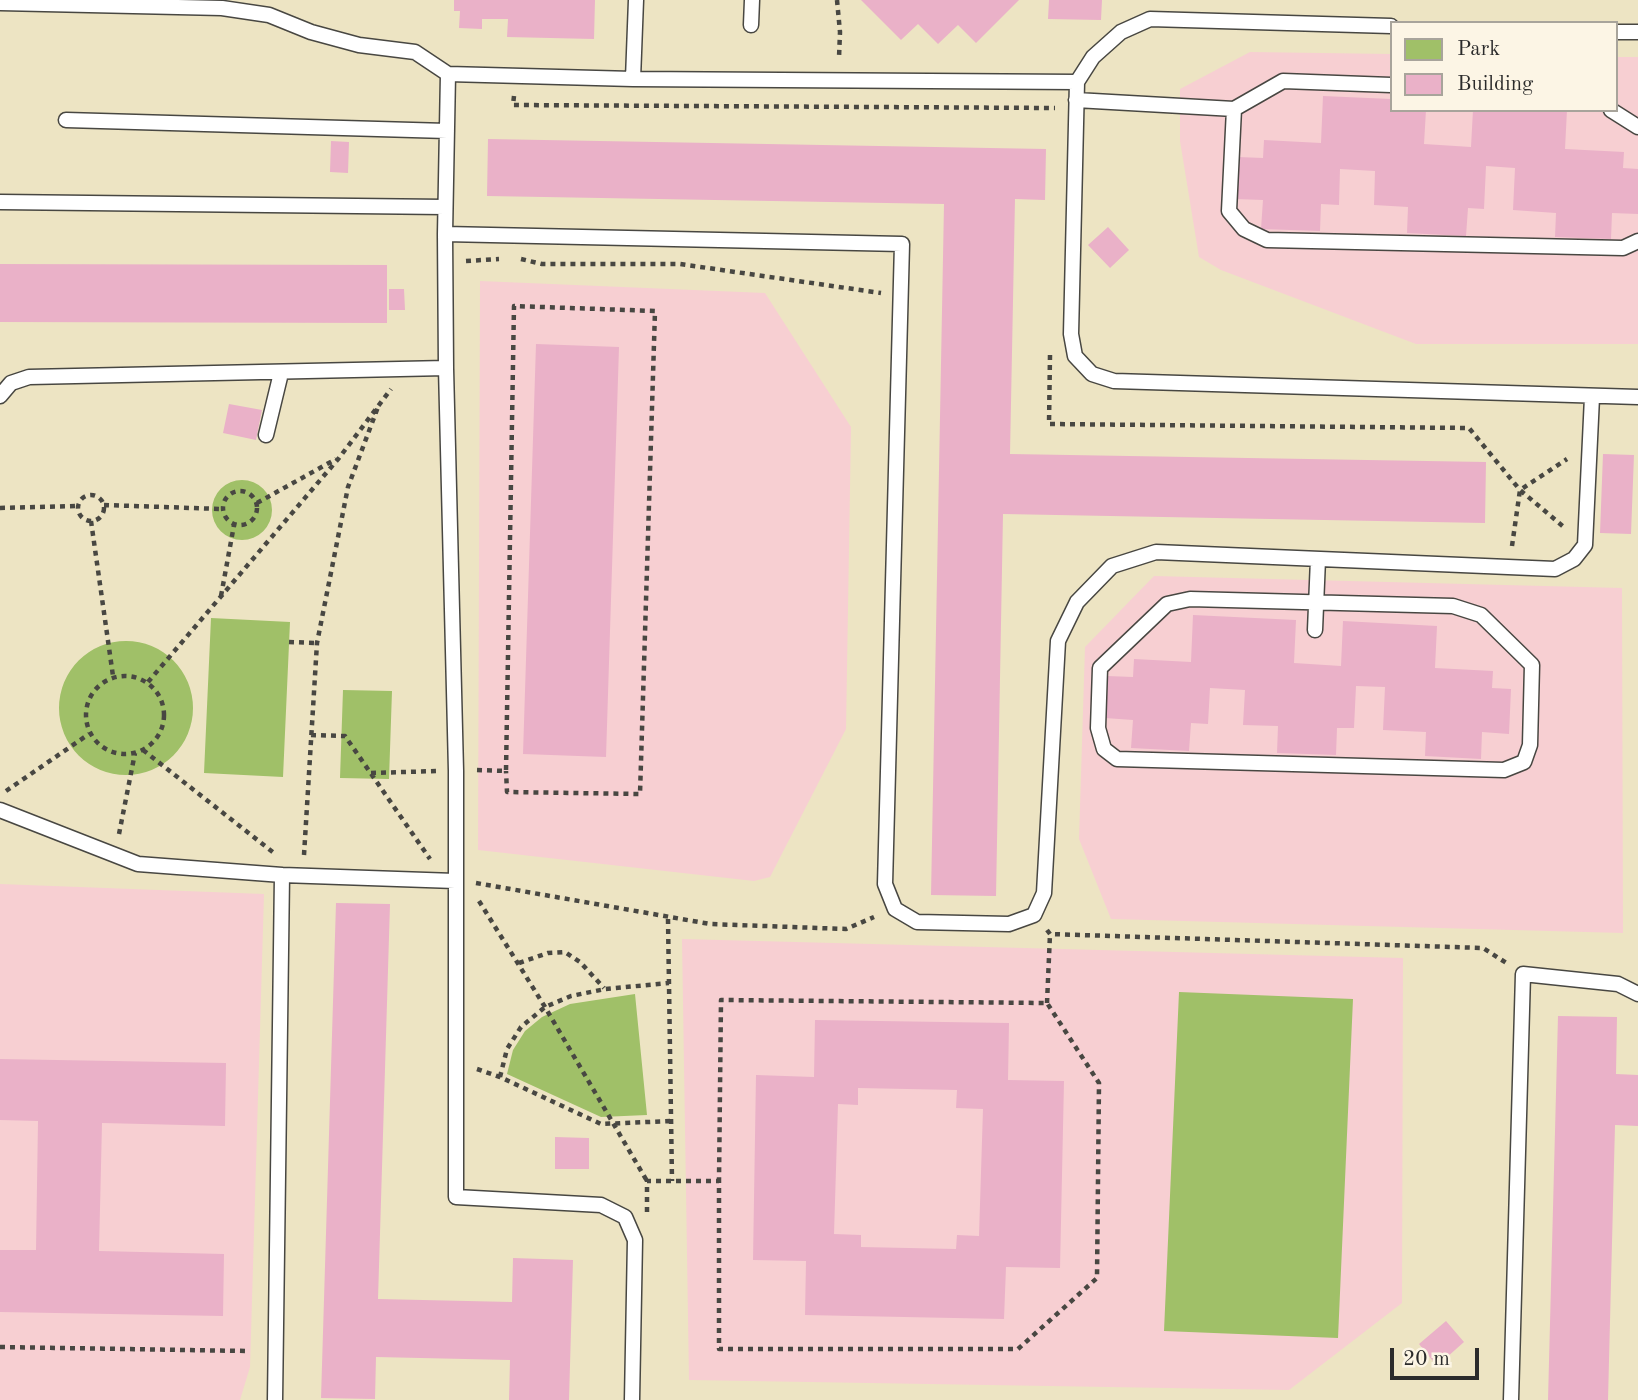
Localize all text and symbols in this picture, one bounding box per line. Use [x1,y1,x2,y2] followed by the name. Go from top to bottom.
[1390,21,1617,112] legend
[1457,39,1500,60] text: Park
[1457,74,1533,95] text: Building
[1393,1334,1482,1378] scale bar
[1403,1349,1450,1370] text: 20 m

